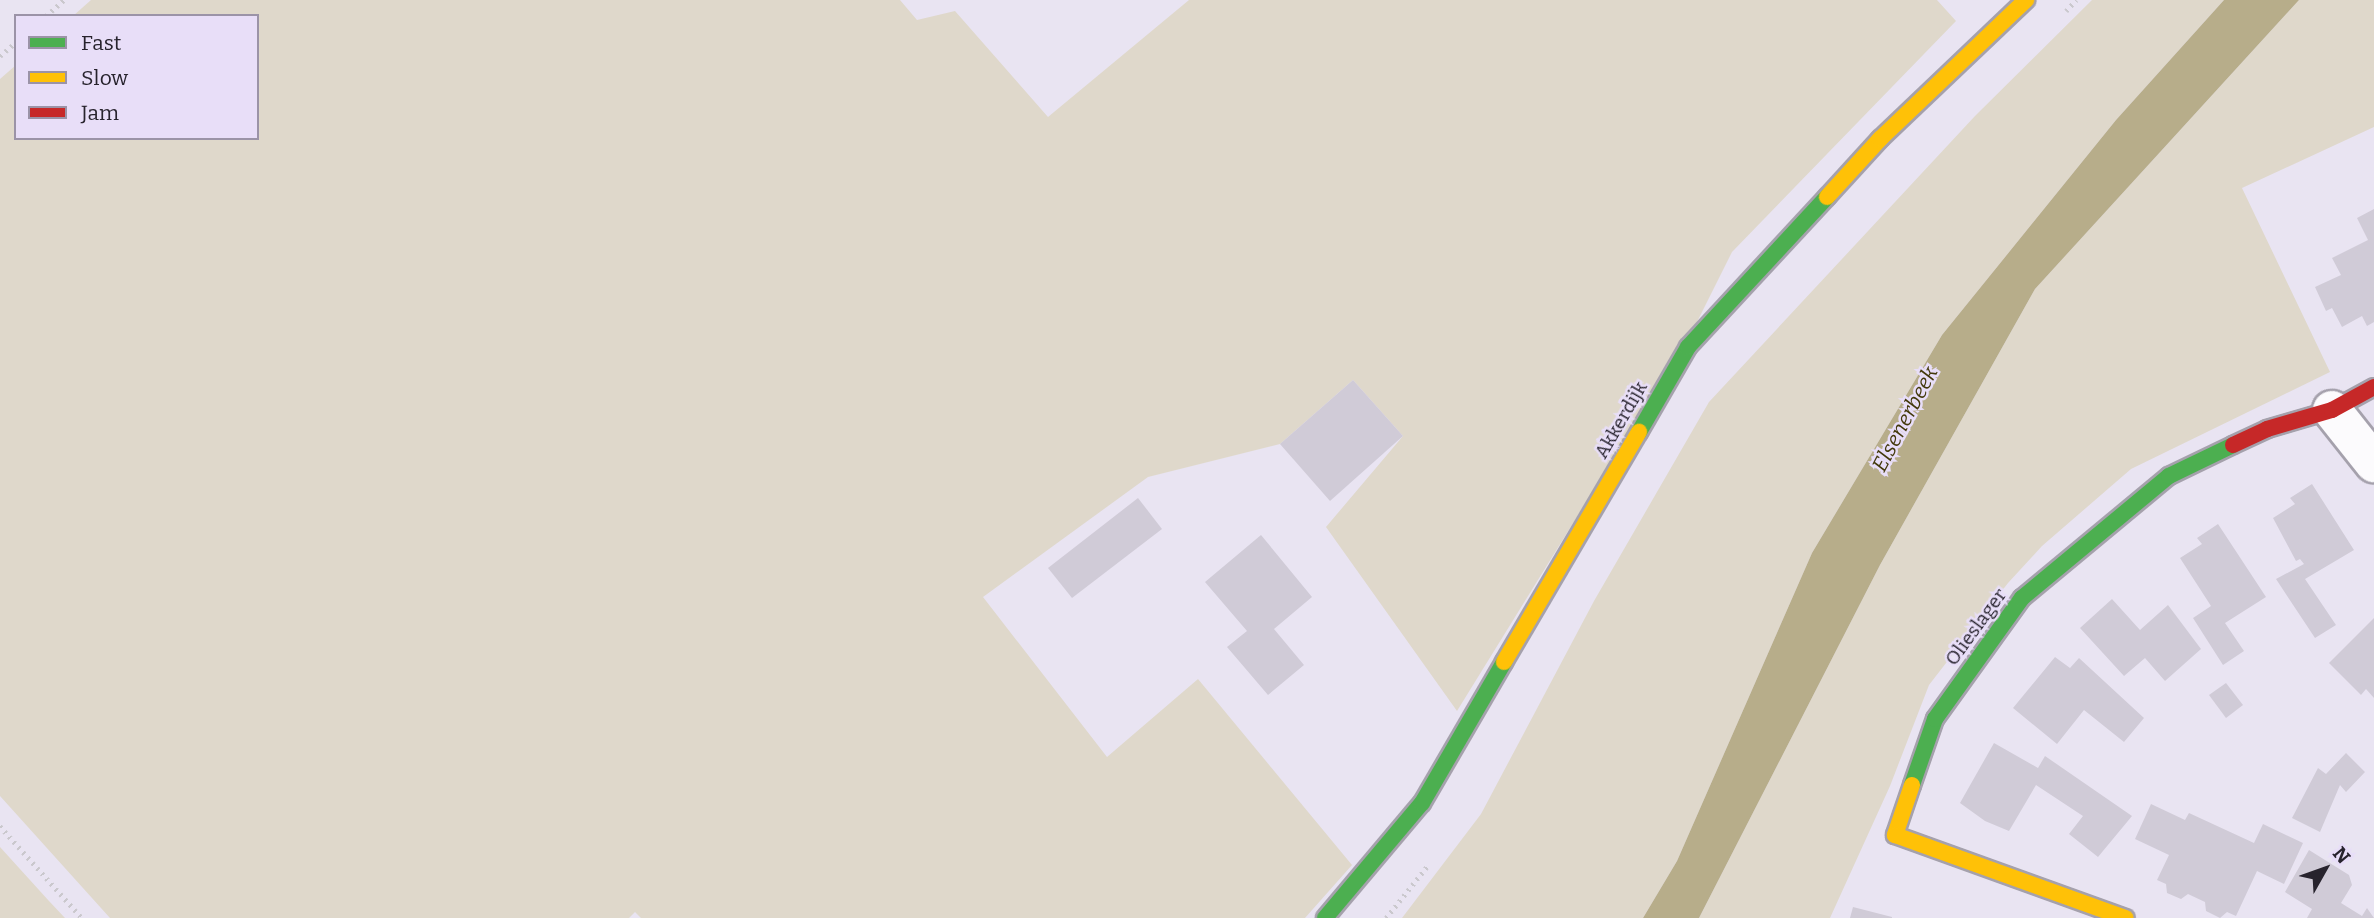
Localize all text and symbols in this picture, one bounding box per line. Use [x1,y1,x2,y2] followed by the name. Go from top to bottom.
[14,14,259,140] legend
[81,30,121,56] text: Fast
[81,65,128,91] text: Slow
[81,100,119,126] text: Jam
[1867,362,1943,476] water label: Elsenerbeek
[1590,377,1652,463] street label: Akkerdijk
[1941,584,2011,670] street label: Olieslager
[2290,834,2360,904] north arrow
[2328,842,2355,868] text: N

